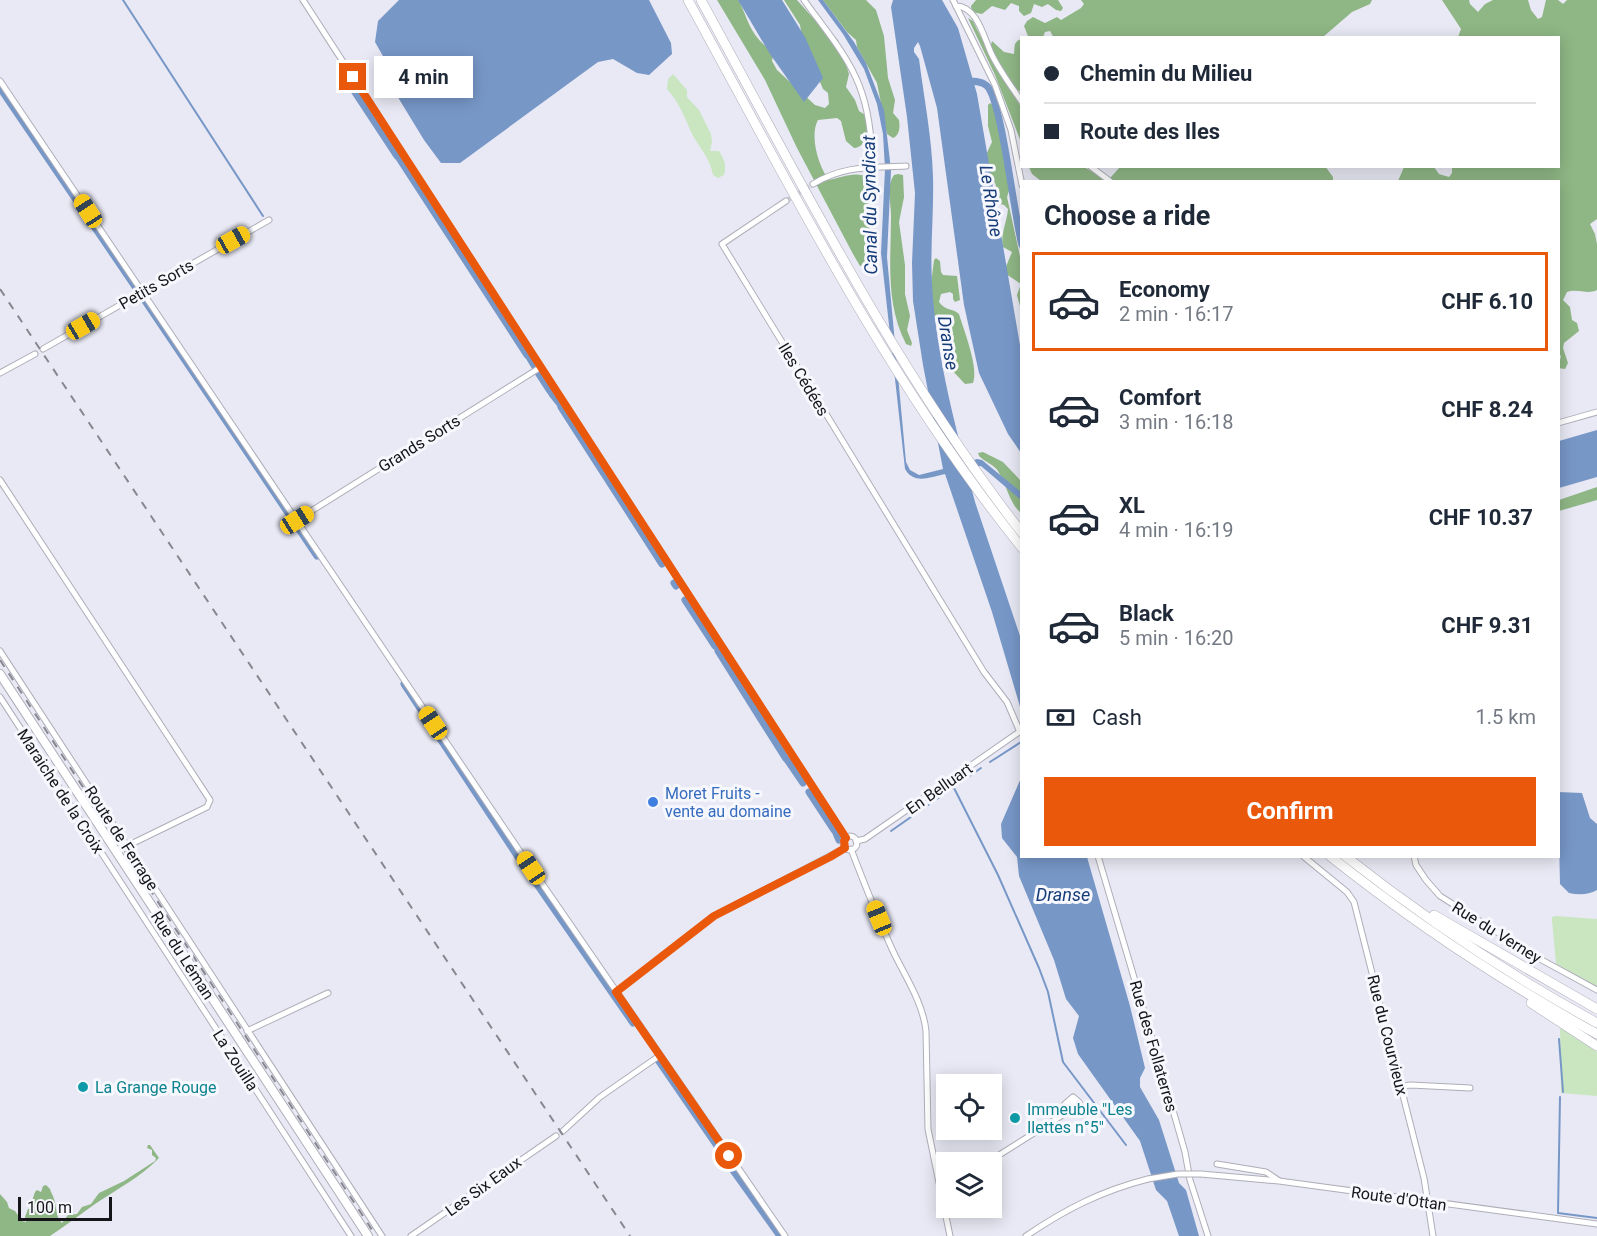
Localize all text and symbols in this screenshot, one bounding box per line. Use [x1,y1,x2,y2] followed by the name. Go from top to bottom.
[374,56,473,98] callout: 4 min
[1080,61,1252,86] text: Chemin du Milieu
[339,63,366,90] route end
[398,65,449,89] text: 4 min
[1080,119,1220,144] text: Route des Iles
[858,135,881,275] water label: Canal du Syndicat
[975,164,1008,238] water label: Le Rhône
[71,191,105,231] car
[1044,200,1210,232] text: Choose a ride
[213,223,253,257] car
[116,255,197,313] street label: Petits Sorts
[1047,275,1101,329] icon: car
[1119,277,1210,302] text: Economy
[1441,289,1533,314] text: CHF 6.10
[1119,302,1234,326] text: 2 min · 16:17
[63,309,103,343] car
[934,314,963,371] water label: Dranse
[774,339,833,419] street label: Iles Cédées
[1047,383,1101,437] icon: car
[1119,385,1201,410] text: Comfort
[1441,397,1533,422] text: CHF 8.24
[1119,410,1234,434] text: 3 min · 16:18
[375,411,464,476] street label: Grands Sorts
[1047,491,1101,545] icon: car
[1119,493,1145,518] text: XL
[277,503,317,537] car
[1429,505,1533,530] text: CHF 10.37
[1119,518,1234,542] text: 4 min · 16:19
[1047,599,1101,653] icon: car
[1119,601,1174,626] text: Black
[1441,613,1533,638] text: CHF 9.31
[1119,626,1234,650] text: 5 min · 16:20
[1044,701,1077,734] icon: cash
[415,703,451,743] car
[1092,705,1142,730] text: Cash
[1476,705,1536,729] text: 1.5 km
[13,725,108,857] street label: Maraiche de la Croix
[902,759,976,818] street label: En Belluart
[1044,777,1536,846] button: Confirm
[81,782,162,894] street label: Route de Ferrage
[665,784,791,821] place label: Moret Fruits - vente au domaine
[646,795,660,809] marker: Moret Fruits - vente au domaine
[513,848,549,888] car
[1036,884,1090,905] water label: Dranse
[1449,897,1545,968] street label: Rue du Verney
[864,898,894,938] car
[147,907,218,1003] street label: Rue du Léman
[1363,973,1412,1098] street label: Rue du Courvieux
[1126,978,1181,1114] street label: Rue des Follaterres
[209,1026,262,1094] street label: La Zouilla
[936,1074,1002,1218] map controls
[936,1074,1002,1140] button: locate
[95,1078,217,1097] place label: La Grange Rouge
[76,1080,90,1094] marker: La Grange Rouge
[1027,1100,1133,1137] place label: Immeuble "Les Ilettes n°5"
[1008,1111,1022,1125] marker: Immeuble "Les Ilettes n°5"
[715,1142,742,1169] route start
[442,1152,525,1220] street label: Les Six Eaux
[936,1152,1002,1218] button: layers
[1350,1182,1448,1215] street label: Route d'Ottan
[18,1194,112,1222] scale bar
[27,1198,72,1217] text: 100 m

